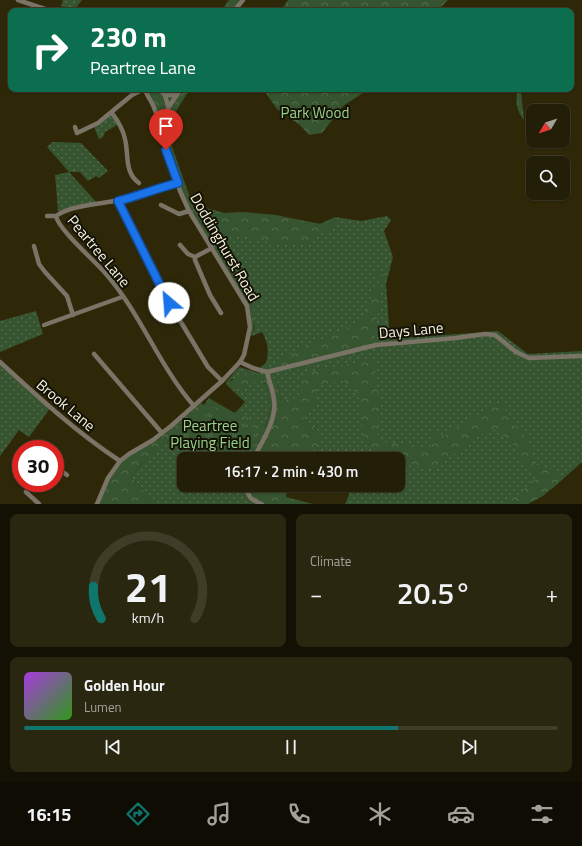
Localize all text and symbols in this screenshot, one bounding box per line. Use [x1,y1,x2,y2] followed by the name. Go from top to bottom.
[90,15,167,58] text: 230 m
[24,24,76,76] icon: right
[90,54,196,81] text: Peartree Lane
[281,101,349,124] park label: Park Wood
[526,104,570,148] north arrow
[526,104,570,200] map controls
[149,109,183,150] pin
[155,115,177,137] icon: arrive
[526,156,570,200] button: search
[185,189,265,305] street label: Doddinghurst Road
[62,210,136,292] street label: Peartree Lane
[148,282,190,324] position arrow
[378,316,444,344] street label: Days Lane
[31,373,101,437] street label: Brook Lane
[170,414,250,454] park label: Peartree Playing Field
[12,440,64,492] speed limit sign: 30
[224,460,358,483] text: 16:17 · 2 min · 430 m
[310,551,351,571] text: Climate
[125,554,171,617] text: 21
[397,570,471,616] text: 20.5°
[310,577,322,611] text: −
[546,577,558,611] text: +
[132,606,164,628] text: km/h
[84,674,165,697] text: Golden Hour
[84,697,121,717] text: Lumen
[102,736,124,758] icon: previous
[280,736,302,758] icon: pause
[458,736,480,758] icon: next
[124,800,152,828] icon: directions
[205,800,233,828] icon: music
[285,800,313,828] icon: phone
[366,800,394,828] icon: climate
[447,800,475,828] icon: car
[528,800,556,828] icon: filters
[26,801,71,828] text: 16:15

